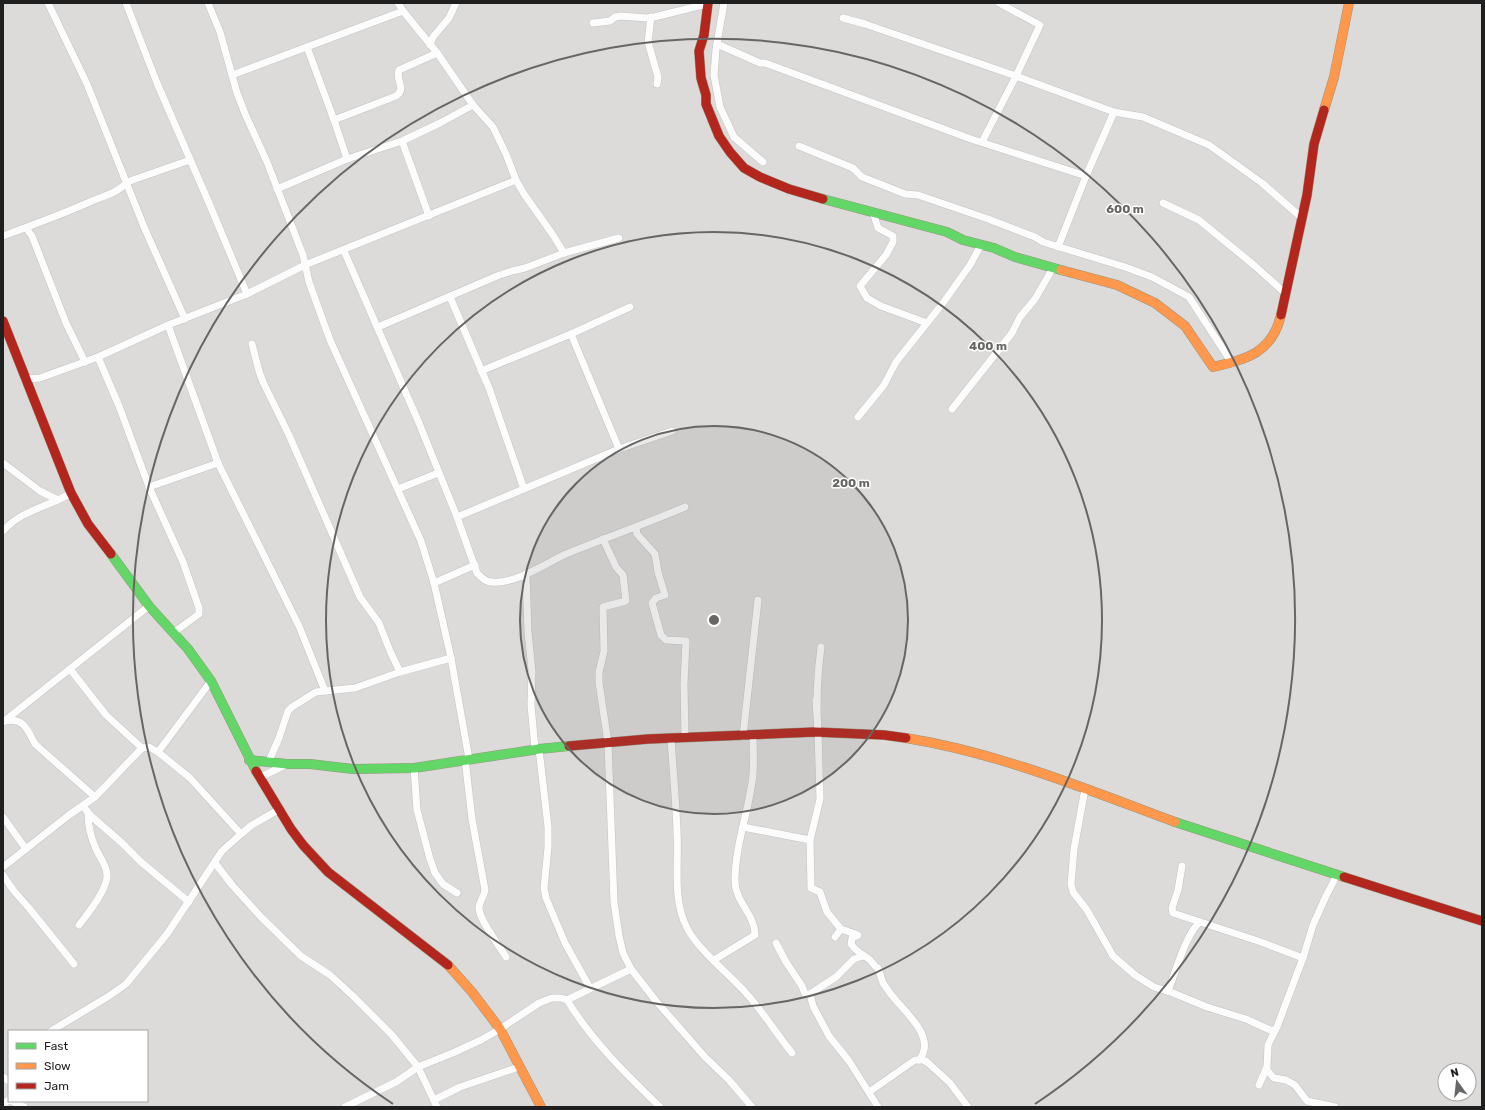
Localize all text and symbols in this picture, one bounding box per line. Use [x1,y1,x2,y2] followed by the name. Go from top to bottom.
[1106,202,1144,216] text: 600 m
[969,339,1007,353] text: 400 m
[832,476,870,490] text: 200 m
[707,613,721,627] centre of rings
[8,1030,148,1102] legend
[44,1039,68,1053] text: Fast
[44,1059,71,1073] text: Slow
[1437,1062,1477,1102] north arrow
[1449,1065,1460,1080] text: N
[44,1079,69,1093] text: Jam

